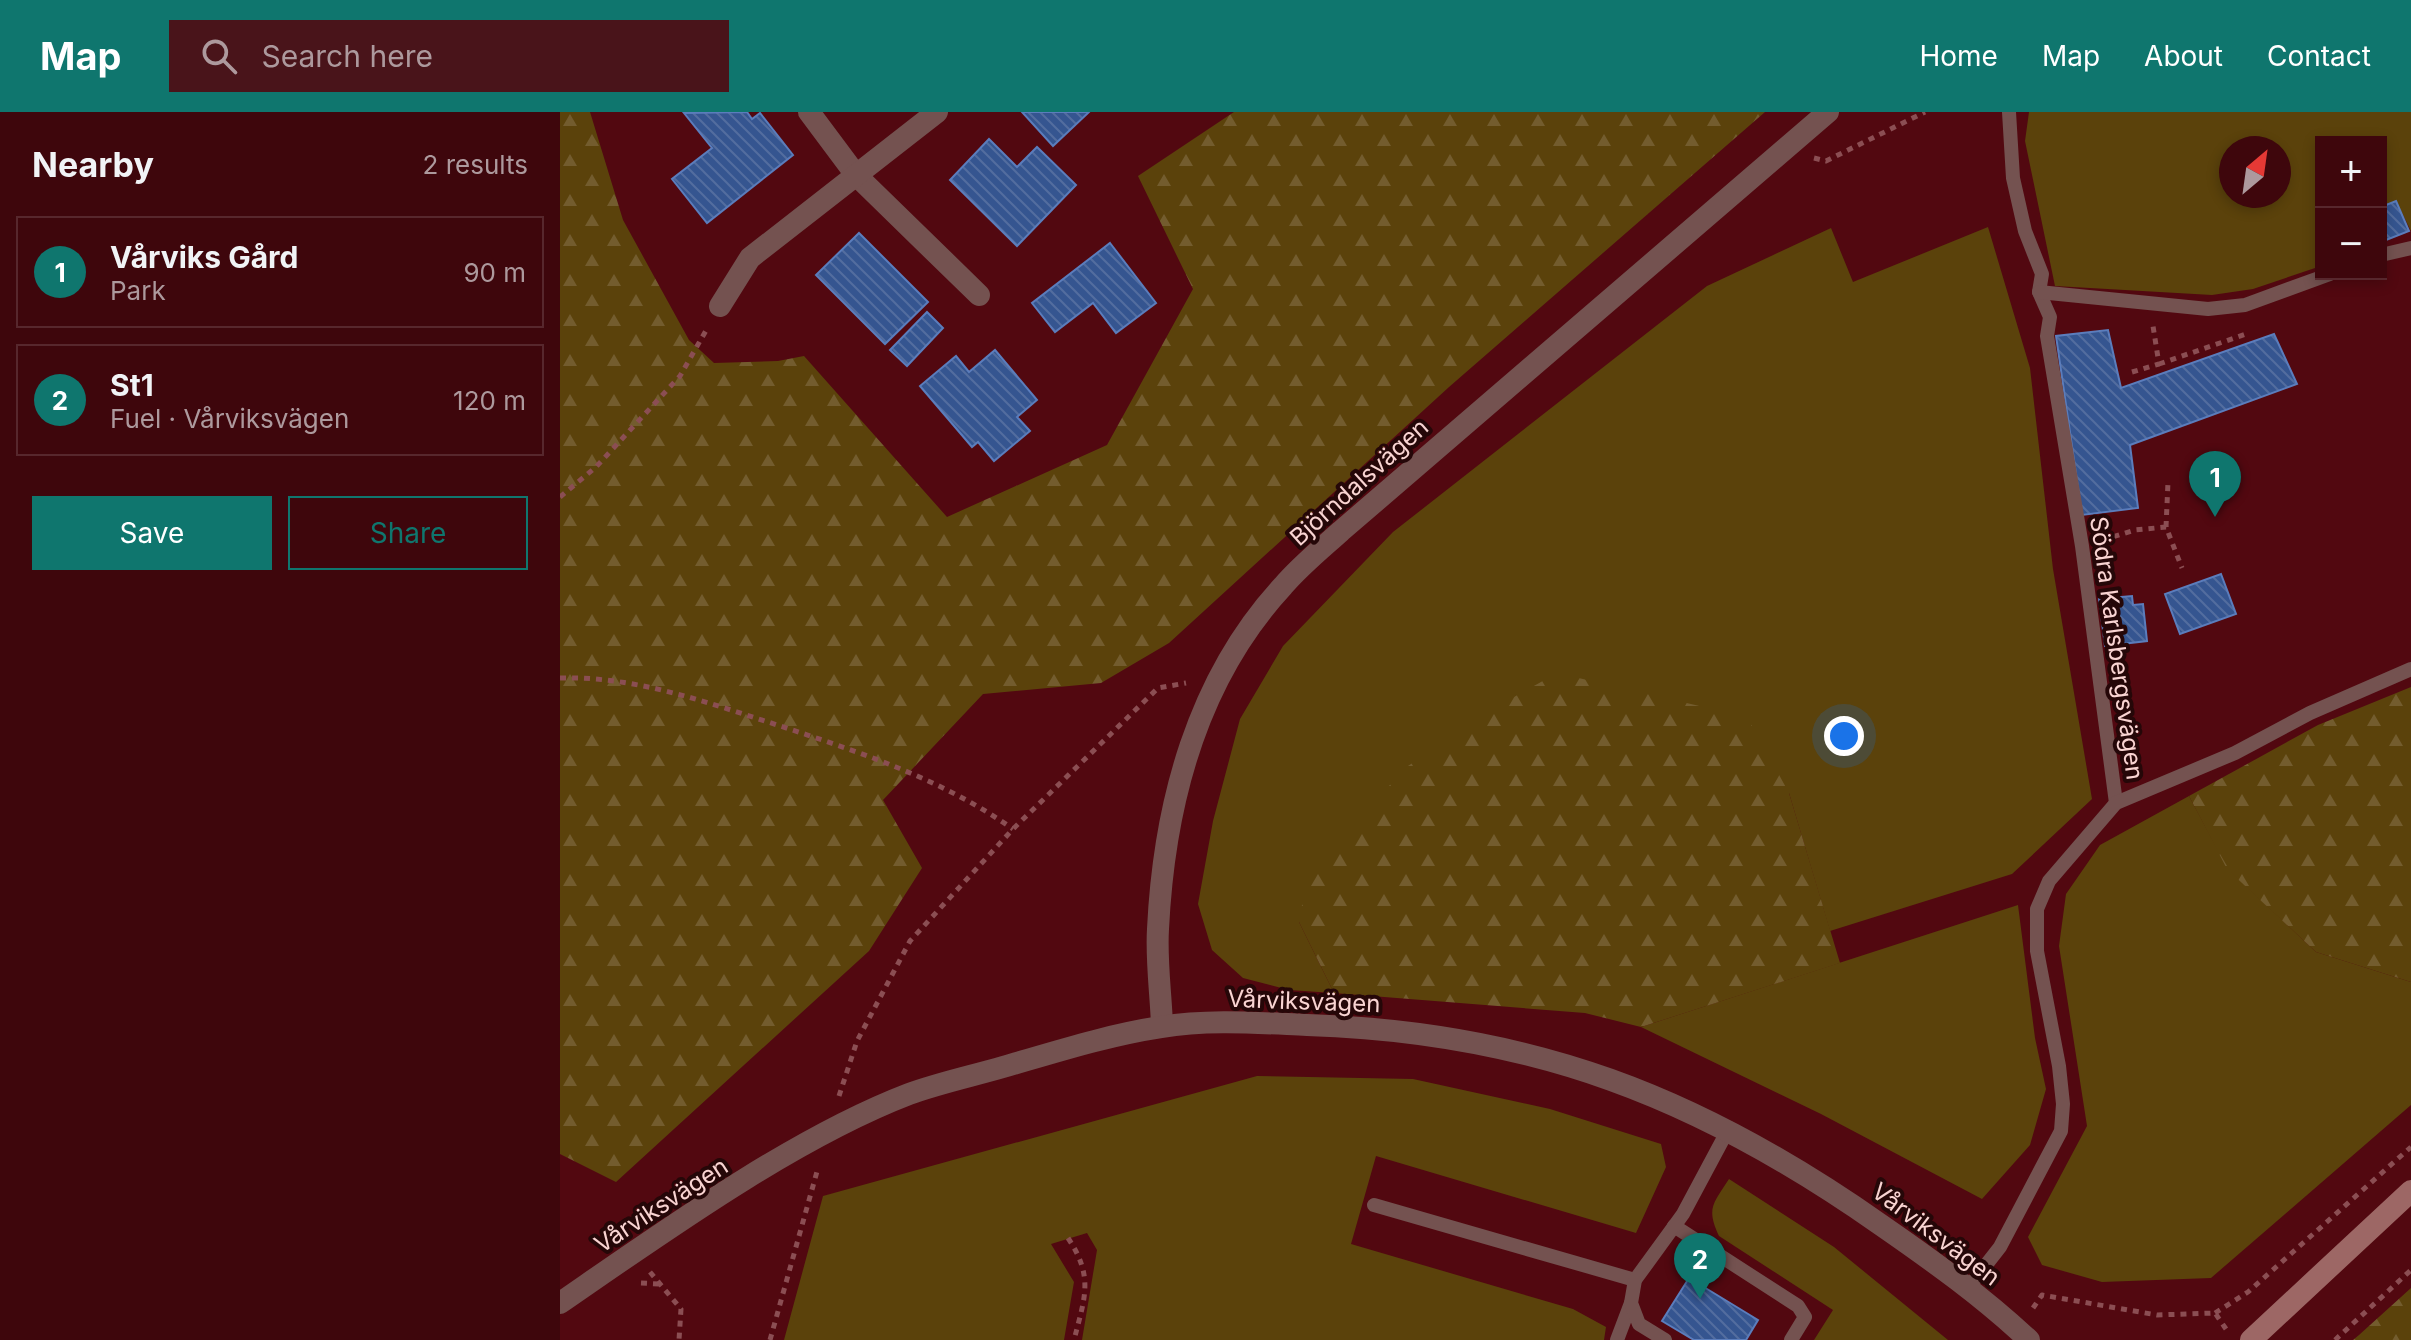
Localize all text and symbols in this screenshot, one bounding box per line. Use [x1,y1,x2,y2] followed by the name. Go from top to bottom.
[169,20,729,92] search box
[40,33,121,79] text: Map
[197,34,241,78] icon: search
[261,38,433,74] text: Search here
[1919,39,1998,73] text: Home
[2042,39,2100,73] text: Map
[2144,39,2223,73] text: About
[2267,39,2371,73] text: Contact
[2219,136,2291,208] north arrow
[2315,136,2387,280] map controls
[2315,136,2387,208] button: +
[32,144,154,185] text: Nearby
[423,149,528,180] text: 2 results
[2315,208,2387,280] button: −
[110,239,298,275] text: Vårviks Gård
[54,257,66,288] text: 1
[463,257,526,288] text: 90 m
[110,275,166,306] text: Park
[110,367,154,403] text: St1
[52,385,68,416] text: 2
[453,385,526,416] text: 120 m
[110,403,349,434] text: Fuel · Vårviksvägen
[1284,412,1434,552] street label: Björndalsvägen
[2189,451,2241,517] pin: 1
[32,496,272,570] button: Save
[288,496,528,570] button: Share
[2084,514,2150,782] street label: Södra Karlsbergsvägen
[1824,716,1864,756] your location
[1227,984,1381,1018] street label: Vårviksvägen
[589,1151,733,1259] street label: Vårviksvägen
[1866,1176,2006,1292] street label: Vårviksvägen
[1674,1233,1726,1299] pin: 2

